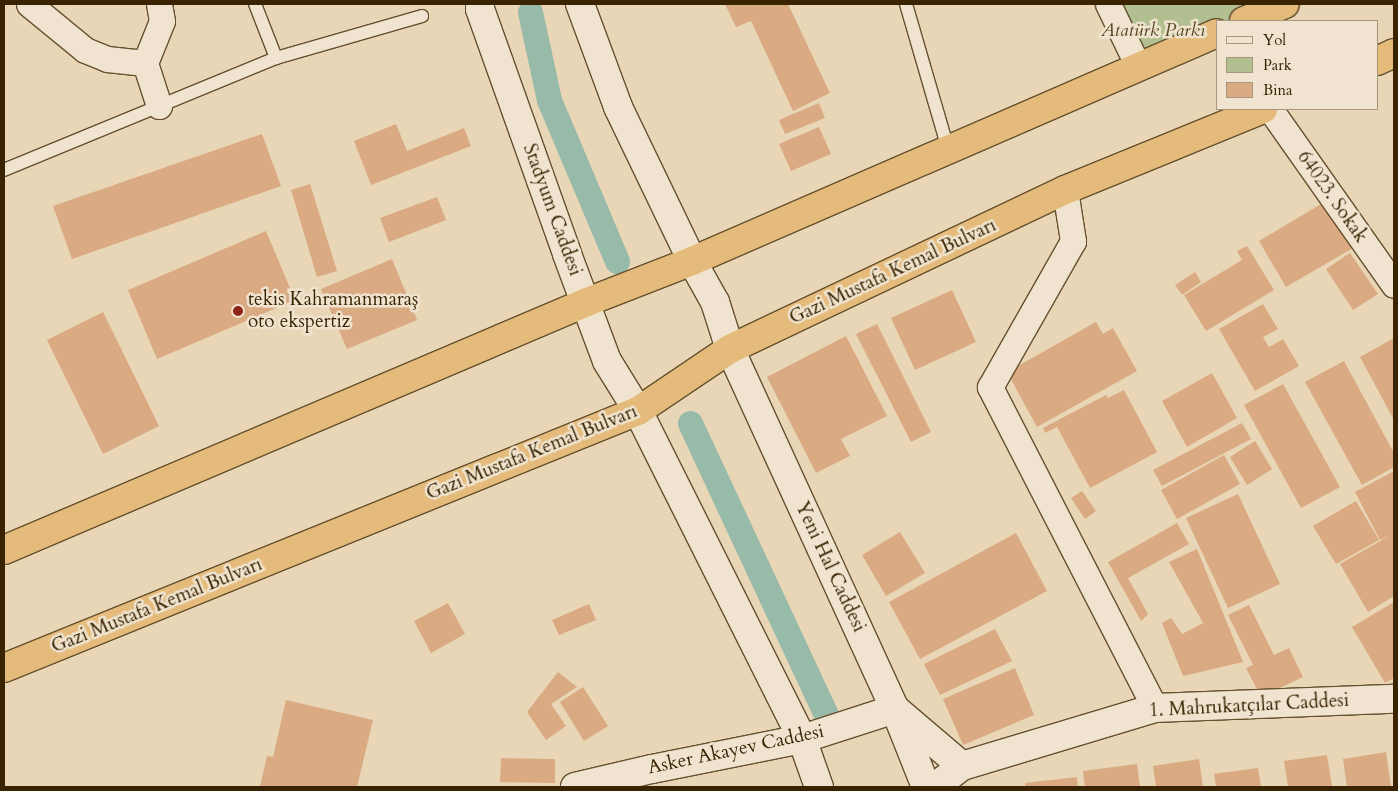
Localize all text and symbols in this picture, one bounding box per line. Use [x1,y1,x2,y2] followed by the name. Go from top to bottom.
[1101,20,1205,42] park label: Atatürk Parkı
[1216,20,1378,110] legend
[1263,30,1286,50] text: Yol
[1263,55,1292,75] text: Park
[1263,80,1292,100] text: Bina
[518,141,586,279] street label: Stadyum Caddesi
[1292,147,1372,247] street label: 64023. Sokak
[786,214,1000,330] street label: Gazi Mustafa Kemal Bulvarı
[248,289,418,333] place label: tekis Kahramanmaraş oto ekspertiz
[232,305,244,317] marker: tekis Kahramanmaraş oto ekspertiz
[423,400,641,506] street label: Gazi Mustafa Kemal Bulvarı
[790,498,870,636] street label: Yeni Hal Caddesi
[48,553,266,659] street label: Gazi Mustafa Kemal Bulvarı
[1148,689,1350,723] street label: 1. Mahrukatçılar Caddesi
[646,720,826,780] street label: Asker Akayev Caddesi

